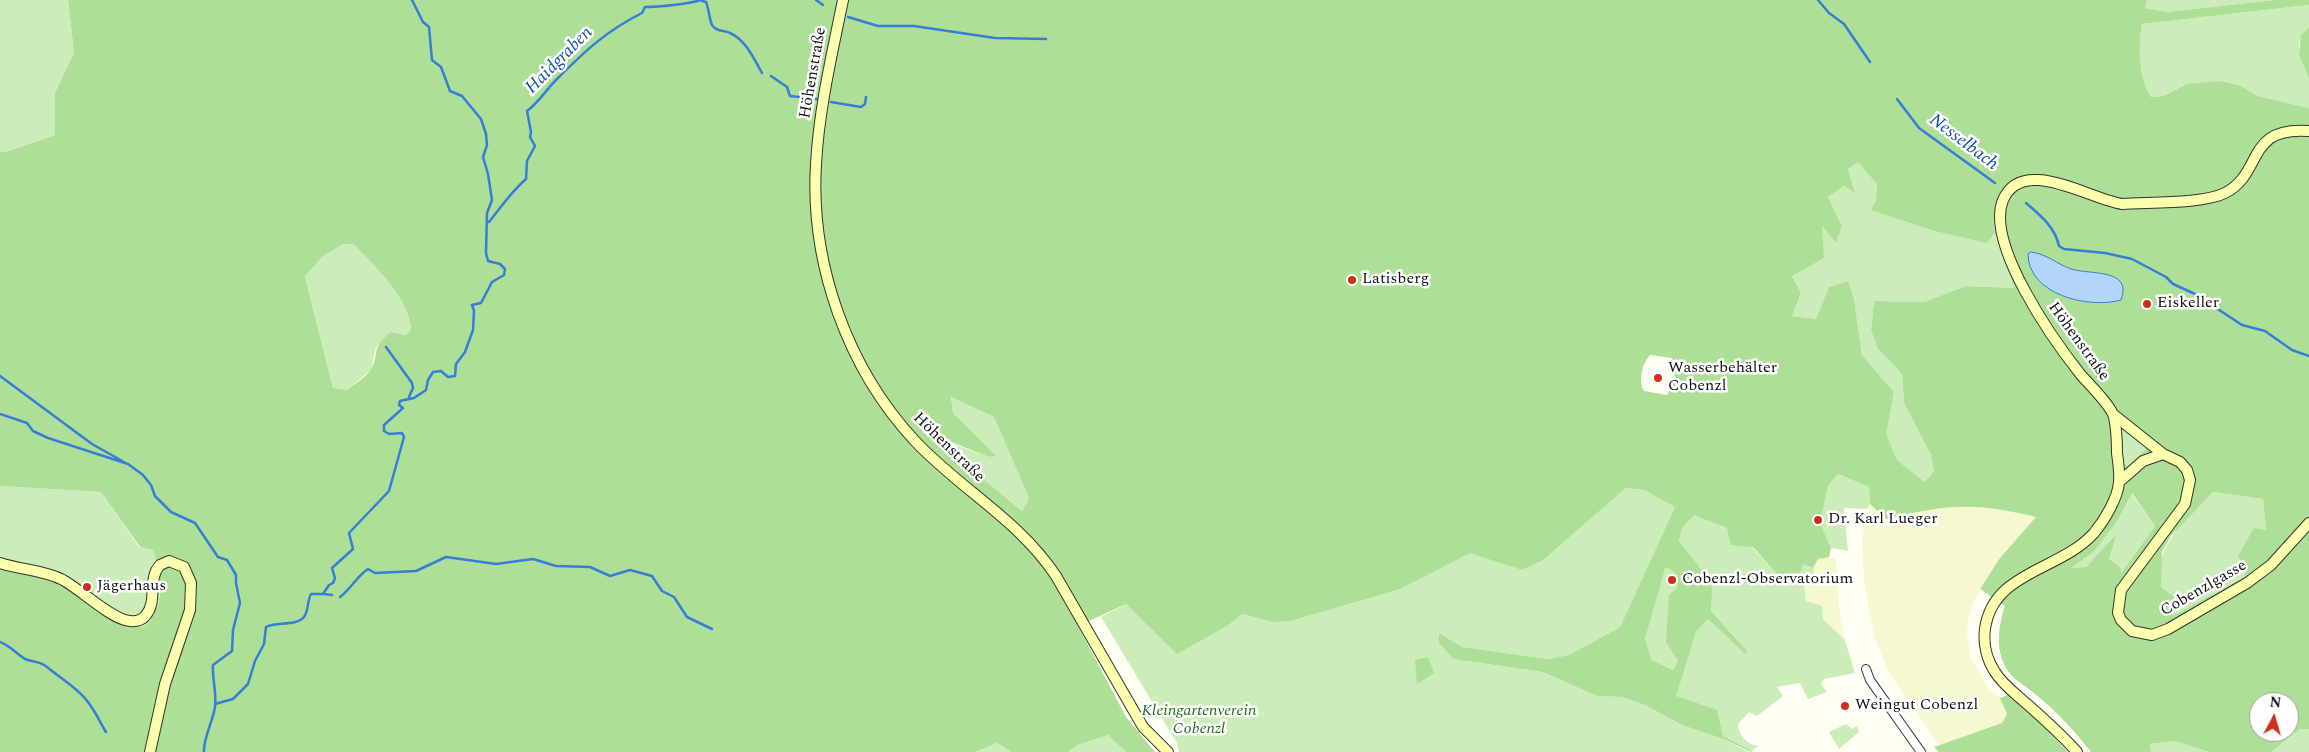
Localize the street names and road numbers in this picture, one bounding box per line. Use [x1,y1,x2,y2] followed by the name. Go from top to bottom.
[797,26,831,120] street label: Höhenstraße
[2043,299,2113,385] street label: Höhenstraße
[908,409,988,487] street label: Höhenstraße
[2158,557,2250,621] street label: Cobenzlgasse

